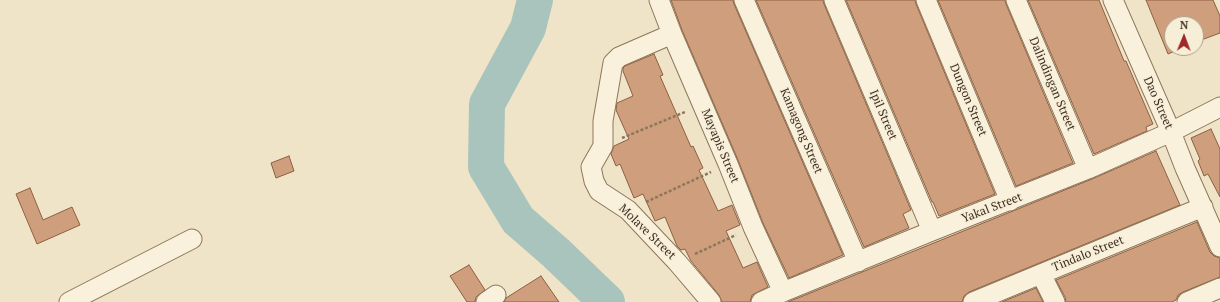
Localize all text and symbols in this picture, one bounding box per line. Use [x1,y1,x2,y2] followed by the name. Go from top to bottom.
[1164,16,1204,56] north arrow
[1180,18,1188,32] text: N
[1026,35,1078,133] street label: Dalindingan Street
[946,62,990,138] street label: Dungon Street
[1140,74,1176,132] street label: Dao Street
[776,86,826,176] street label: Kamagong Street
[866,88,900,142] street label: Ipil Street
[698,107,742,185] street label: Mayapis Street
[960,190,1024,226] street label: Yakal Street
[616,201,678,263] street label: Molave Street
[1050,233,1126,275] street label: Tindalo Street

